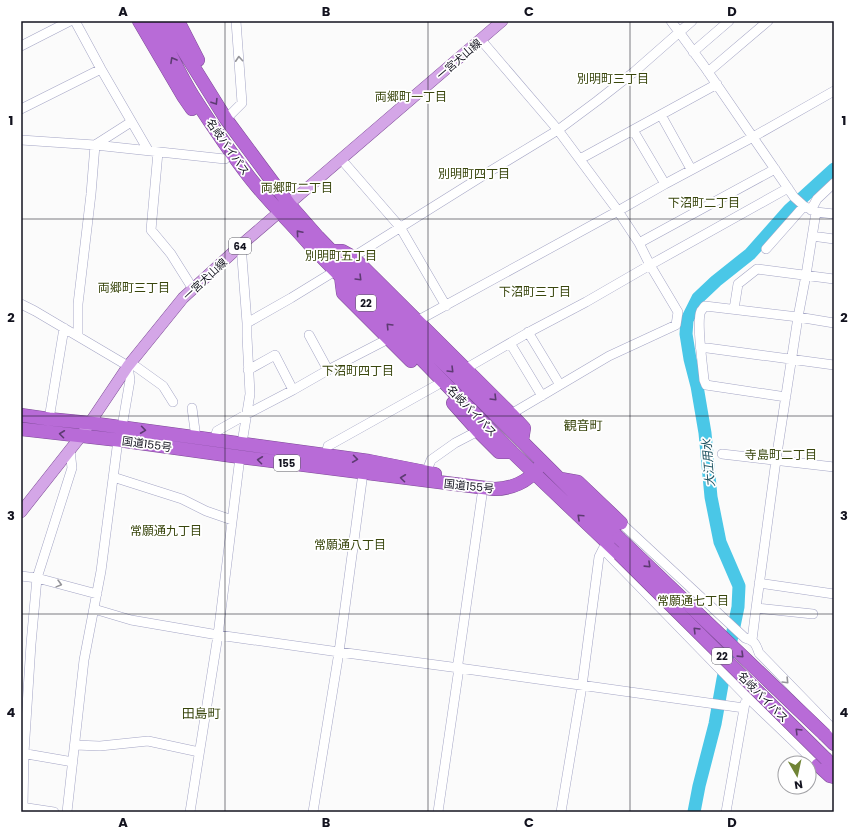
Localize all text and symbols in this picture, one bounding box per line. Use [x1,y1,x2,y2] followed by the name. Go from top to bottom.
[118,2,128,21] text: A
[322,2,331,21] text: B
[524,2,534,21] text: C
[727,2,737,21] text: D
[433,35,485,83] street label: 一宮犬山線
[234,56,243,62] one-way arrow
[171,57,178,64] one-way arrow
[577,70,649,87] district label: 別明町三丁目
[375,88,447,105] district label: 両郷町一丁目
[210,98,218,105] one-way arrow
[9,111,13,130] text: 1
[842,111,846,130] text: 1
[203,115,253,179] street label: 名岐バイパス
[438,165,510,182] district label: 別明町四丁目
[261,179,333,196] district label: 両郷町二丁目
[668,194,740,211] district label: 下沼町二丁目
[297,230,304,237] one-way arrow
[229,238,251,254] road number: 64
[305,247,377,264] district label: 別明町五丁目
[179,254,231,304] street label: 一宮犬山線
[354,274,362,281] one-way arrow
[98,279,170,296] district label: 両郷町三丁目
[499,283,571,300] district label: 下沼町三丁目
[356,295,376,311] road number: 22
[7,308,15,327] text: 2
[840,308,848,327] text: 2
[386,323,394,331] one-way arrow
[322,362,394,379] district label: 下沼町四丁目
[446,365,454,373] one-way arrow
[443,382,501,440] street label: 名岐バイパス
[489,393,497,400] one-way arrow
[563,416,603,435] district label: 観音町
[140,425,146,434] one-way arrow
[59,430,65,439] one-way arrow
[121,433,173,455] street label: 国道155号
[697,436,719,488] water label: 大江用水
[745,446,817,463] district label: 寺島町二丁目
[352,454,358,463] one-way arrow
[274,455,300,471] road number: 155
[257,456,263,465] one-way arrow
[400,474,406,483] one-way arrow
[443,475,495,497] street label: 国道155号
[7,506,15,525] text: 3
[840,506,848,525] text: 3
[577,515,585,522] one-way arrow
[130,522,202,539] district label: 常願通九丁目
[314,536,386,553] district label: 常願通八丁目
[643,560,650,567] one-way arrow
[55,579,62,588] one-way arrow
[657,592,729,609] district label: 常願通七丁目
[693,627,701,635] one-way arrow
[712,648,732,664] road number: 22
[736,650,744,658] one-way arrow
[734,668,792,726] street label: 名岐バイパス
[781,676,789,684] one-way arrow
[7,703,16,722] text: 4
[840,703,849,722] text: 4
[181,704,221,723] district label: 田島町
[795,728,803,736] one-way arrow
[777,755,817,795] north arrow
[793,776,804,793] text: N
[118,813,128,832] text: A
[322,813,331,832] text: B
[524,813,534,832] text: C
[727,813,737,832] text: D

